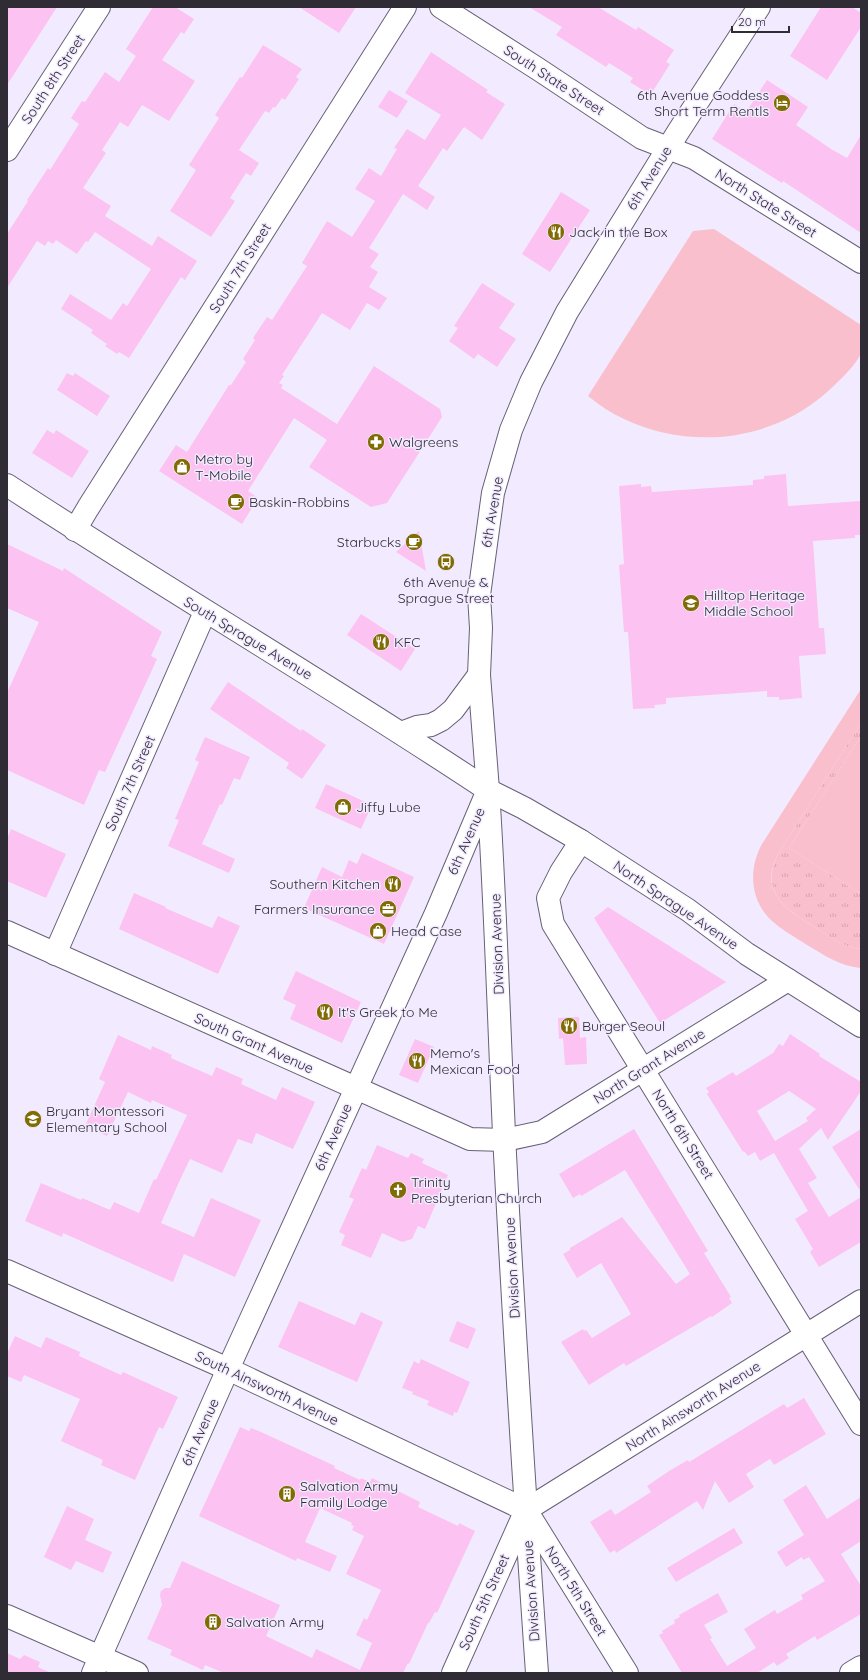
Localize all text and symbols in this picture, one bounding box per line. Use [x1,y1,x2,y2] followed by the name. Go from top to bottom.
[732,8,789,34] scale bar
[738,14,766,29] text: 20 m
[17,31,89,127] street label: South 8th Street
[500,41,608,119] street label: South State Street
[637,86,769,120] place label: 6th Avenue Goddess Short Term Rentls
[772,93,792,113] hotel icon: 6th Avenue Goddess Short Term Rentls
[622,143,676,213] street label: 6th Avenue
[712,165,820,242] street label: North State Street
[205,219,275,316] street label: South 7th Street
[546,222,566,242] restaurant icon: Jack in the Box
[569,223,668,241] place label: Jack in the Box
[366,432,386,452] pharmacy icon: Walgreens
[389,433,458,451] place label: Walgreens
[195,450,253,484] place label: Metro by T-Mobile
[172,457,192,477] shop icon: Metro by T-Mobile
[477,475,507,549] street label: 6th Avenue
[226,492,246,512] cafe icon: Baskin-Robbins
[249,493,350,511] place label: Baskin-Robbins
[404,532,424,552] cafe icon: Starbucks
[337,533,401,551] place label: Starbucks
[436,552,456,572] bus stop icon: 6th Avenue & Sprague Street
[398,573,495,607] place label: 6th Avenue & Sprague Street
[704,586,805,620] place label: Hilltop Heritage Middle School
[180,592,316,684] street label: South Sprague Avenue
[681,593,701,613] school or university icon: Hilltop Heritage Middle School
[371,632,391,652] restaurant icon: KFC
[394,633,420,651] place label: KFC
[101,732,159,834] street label: South 7th Street
[333,797,353,817] shop icon: Jiffy Lube
[356,798,421,816] place label: Jiffy Lube
[443,804,489,878] street label: 6th Avenue
[610,856,742,954] street label: North Sprague Avenue
[383,874,403,894] restaurant icon: Southern Kitchen
[269,875,380,893] place label: Southern Kitchen
[486,893,508,995] street label: Division Avenue
[378,899,398,919] office icon: Farmers Insurance
[254,900,375,918] place label: Farmers Insurance
[368,921,388,941] shop icon: Head Case
[391,922,462,940] place label: Head Case
[315,1002,335,1022] restaurant icon: It's Greek to Me
[338,1003,438,1021] place label: It's Greek to Me
[192,1009,317,1077] street label: South Grant Avenue
[559,1016,579,1036] restaurant icon: Burger Seoul
[582,1017,665,1035] place label: Burger Seoul
[590,1024,708,1108] street label: North Grant Avenue
[430,1044,520,1078] place label: Memo's Mexican Food
[407,1051,427,1071] restaurant icon: Memo's Mexican Food
[648,1086,718,1183] street label: North 6th Street
[310,1100,356,1174] street label: 6th Avenue
[46,1102,167,1136] place label: Bryant Montessori Elementary School
[23,1109,43,1129] school or university icon: Bryant Montessori Elementary School
[411,1173,542,1207] place label: Trinity Presbyterian Church
[388,1180,408,1200] church icon: Trinity Presbyterian Church
[500,1217,524,1319] street label: Division Avenue
[192,1347,342,1429] street label: South Ainsworth Avenue
[622,1357,764,1455] street label: North Ainsworth Avenue
[177,1395,223,1469] street label: 6th Avenue
[300,1477,398,1511] place label: Salvation Army Family Lodge
[277,1484,297,1504] building icon: Salvation Army Family Lodge
[518,1540,544,1642] street label: Division Avenue
[541,1543,611,1640] street label: North 5th Street
[455,1551,513,1653] street label: South 5th Street
[203,1612,223,1632] building icon: Salvation Army
[226,1613,324,1631] place label: Salvation Army

